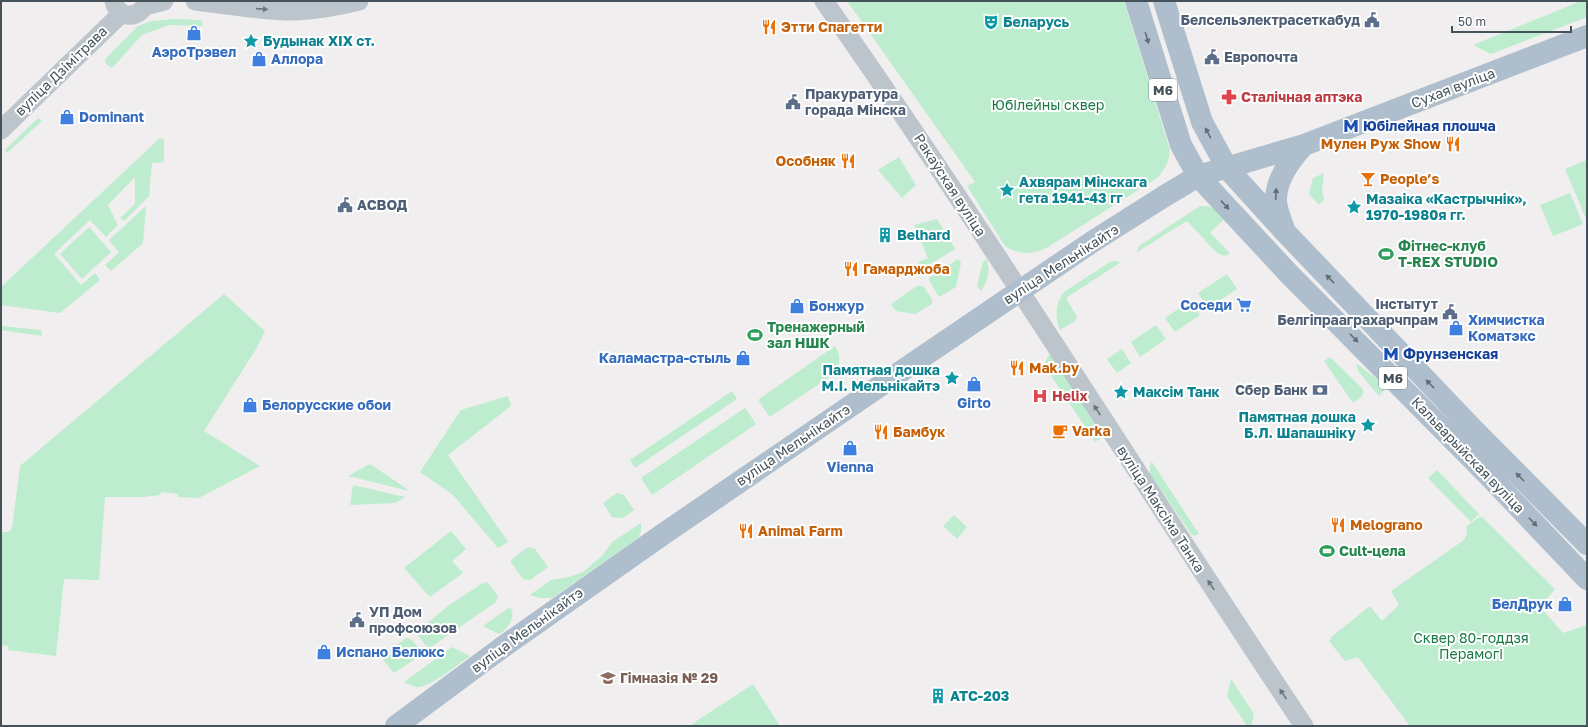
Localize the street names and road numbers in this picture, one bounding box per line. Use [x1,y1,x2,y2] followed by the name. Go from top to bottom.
[11,22,110,119] street label: вуліца Дзімітрава
[1409,64,1497,111] street label: Сухая вуліца
[1149,79,1177,101] road number: М6
[911,130,990,239] street label: Ракаўская вуліца
[1000,220,1122,307] street label: вуліца Мельнікайтэ
[1379,367,1407,389] road number: М6
[1408,393,1528,516] street label: Кальварыйская вуліца
[732,400,853,489] street label: вуліца Мельнікайтэ
[1114,442,1209,575] street label: вуліца Максіма Танка
[468,583,586,676] street label: вуліца Мельнікайтэ

